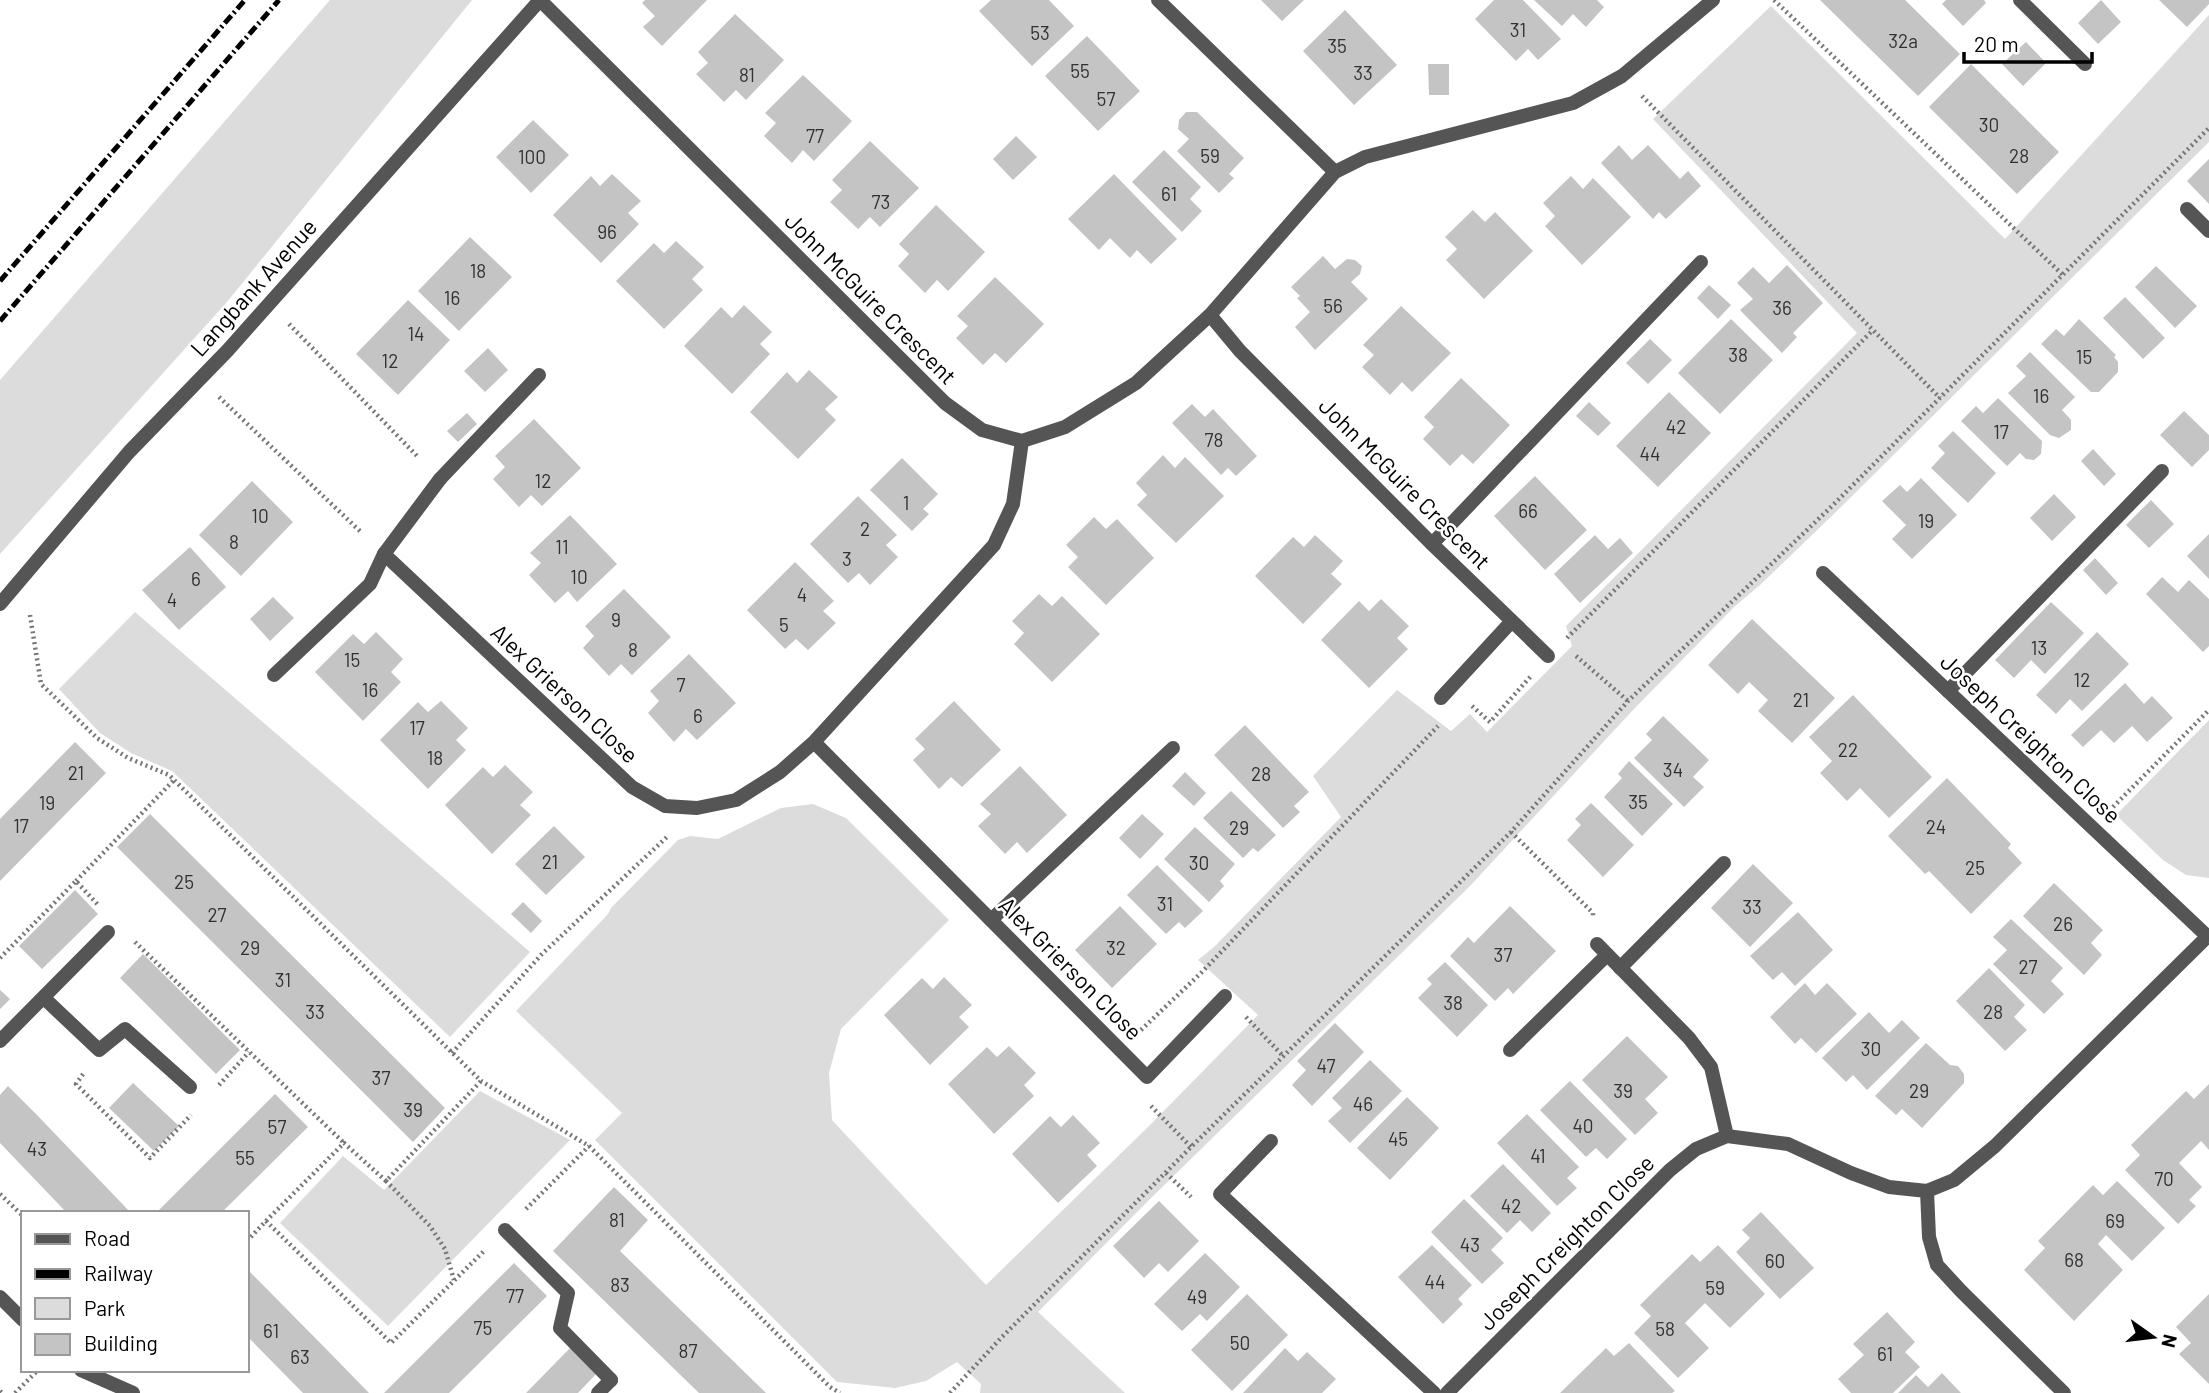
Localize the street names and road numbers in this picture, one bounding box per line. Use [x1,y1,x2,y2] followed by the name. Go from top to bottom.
[779,206,963,390] street label: John McGuire Crescent
[184,212,322,362] street label: Langbank Avenue
[1313,391,1497,575] street label: John McGuire Crescent
[485,618,645,768] street label: Alex Grierson Close
[1935,647,2127,829] street label: Joseph Creighton Close
[993,890,1149,1046] street label: Alex Grierson Close
[1472,1148,1660,1336] street label: Joseph Creighton Close

